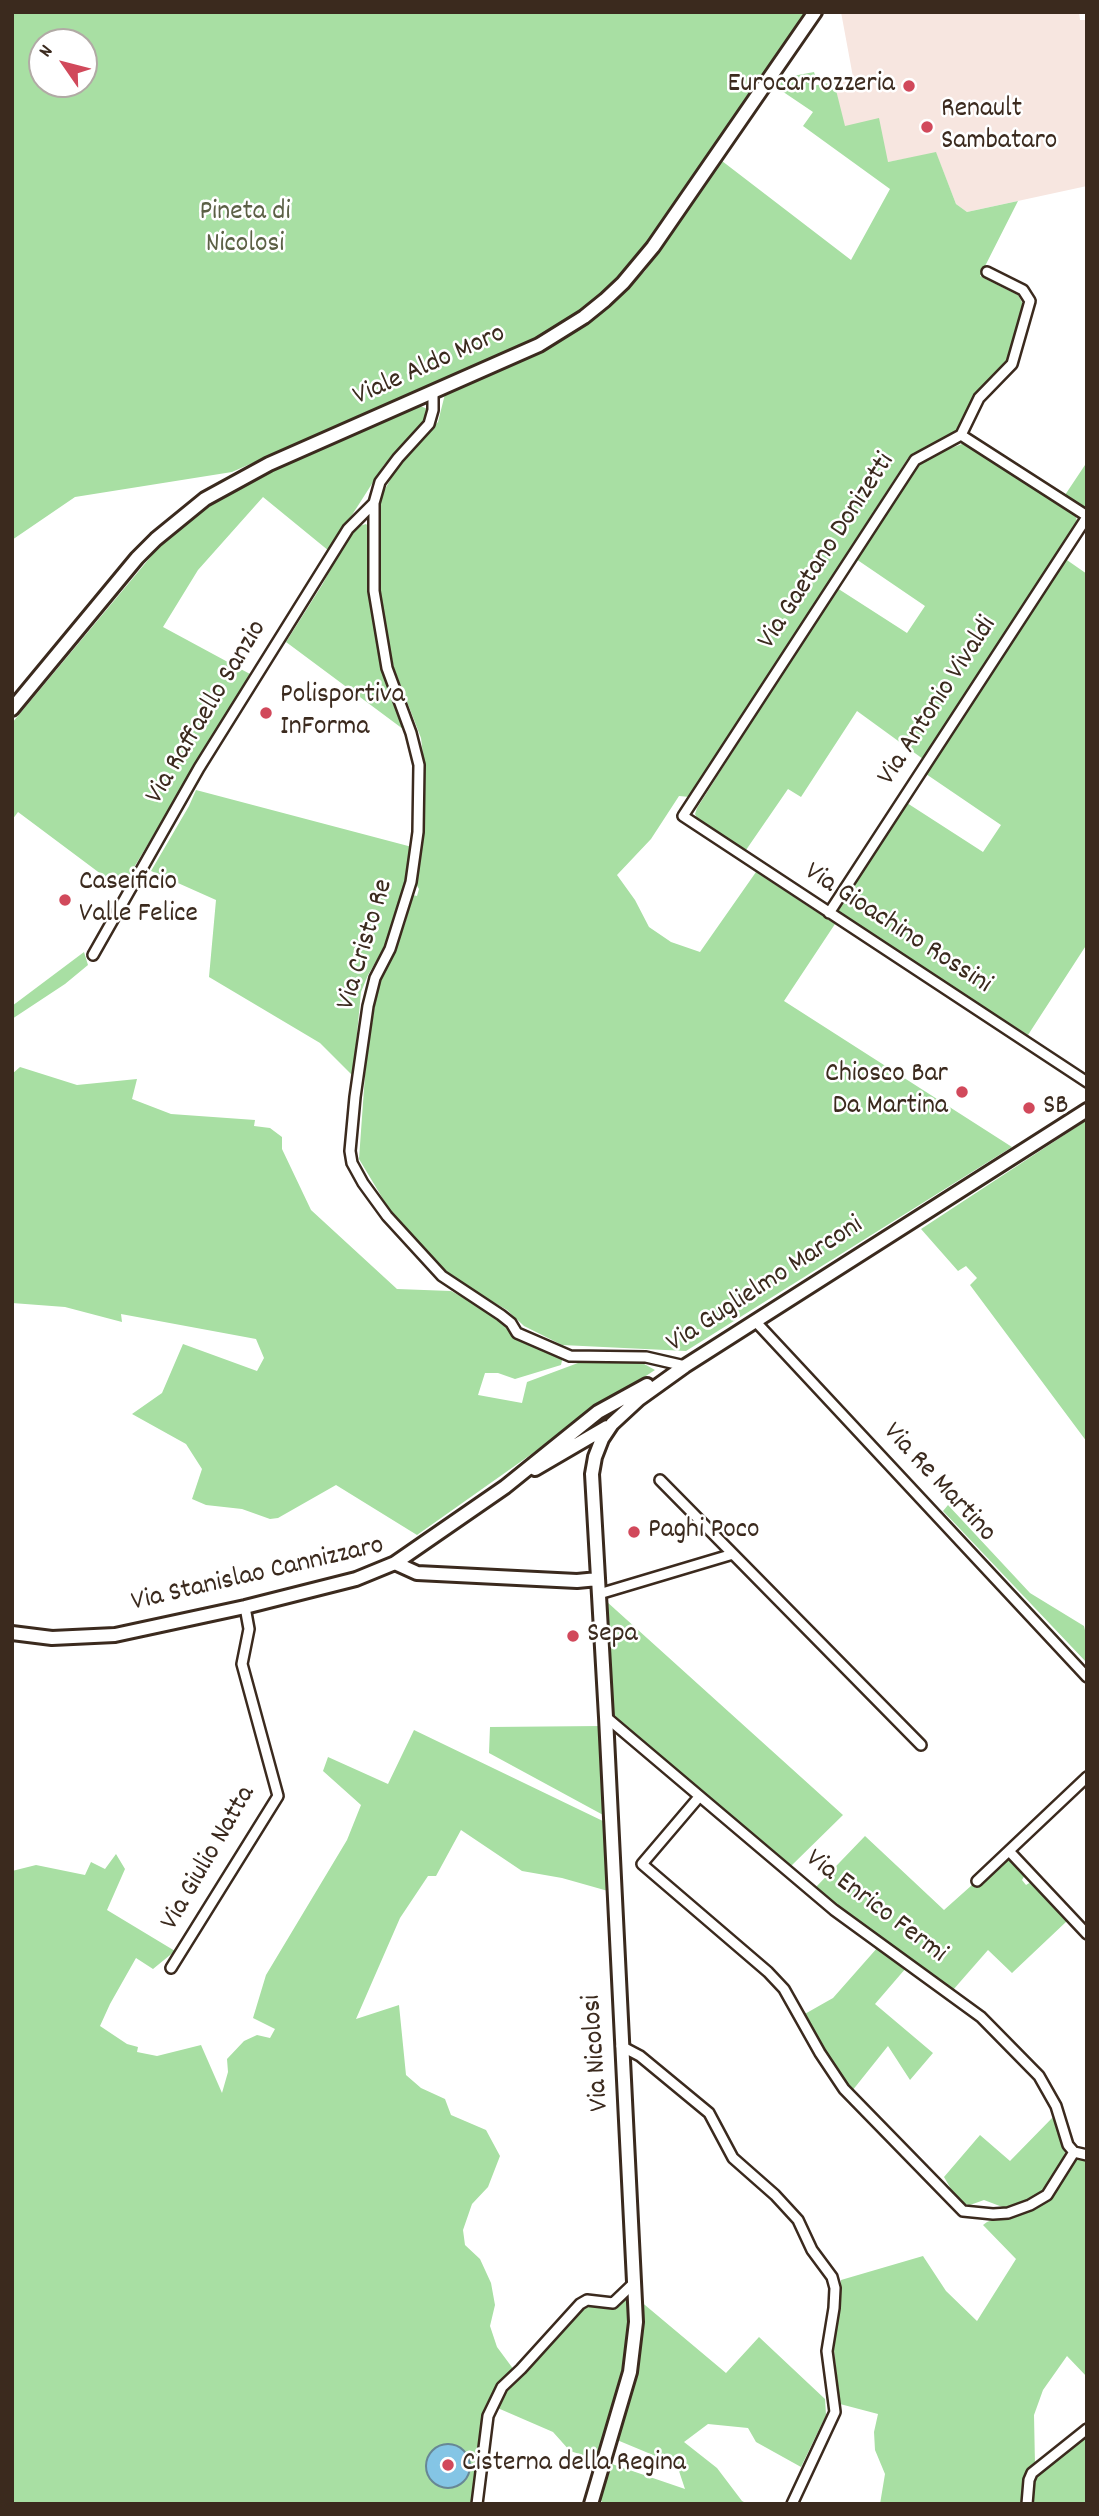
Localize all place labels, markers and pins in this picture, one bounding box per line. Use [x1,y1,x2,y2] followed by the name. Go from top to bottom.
[728,69,895,103] place label: Eurocarrozzeria
[901,78,917,94] marker: Eurocarrozzeria
[941,94,1057,160] place label: Renault Sambataro
[919,119,935,135] marker: Renault Sambataro
[280,680,405,746] place label: Polisportiva InForma
[258,705,274,721] marker: Polisportiva InForma
[79,867,198,933] place label: Caseificio Valle Felice
[57,892,73,908] marker: Caseificio Valle Felice
[825,1059,948,1125] place label: Chiosco Bar Da Martina
[954,1084,970,1100] marker: Chiosco Bar Da Martina
[1043,1091,1069,1125] place label: SB
[1021,1100,1037,1116] marker: SB
[648,1515,759,1549] place label: Paghi Poco
[626,1524,642,1540] marker: Paghi Poco
[587,1619,638,1653] place label: Sepa
[565,1628,581,1644] marker: Sepa
[462,2448,686,2482] place label: Cisterna della Regina
[440,2457,456,2473] marker: Cisterna della Regina

